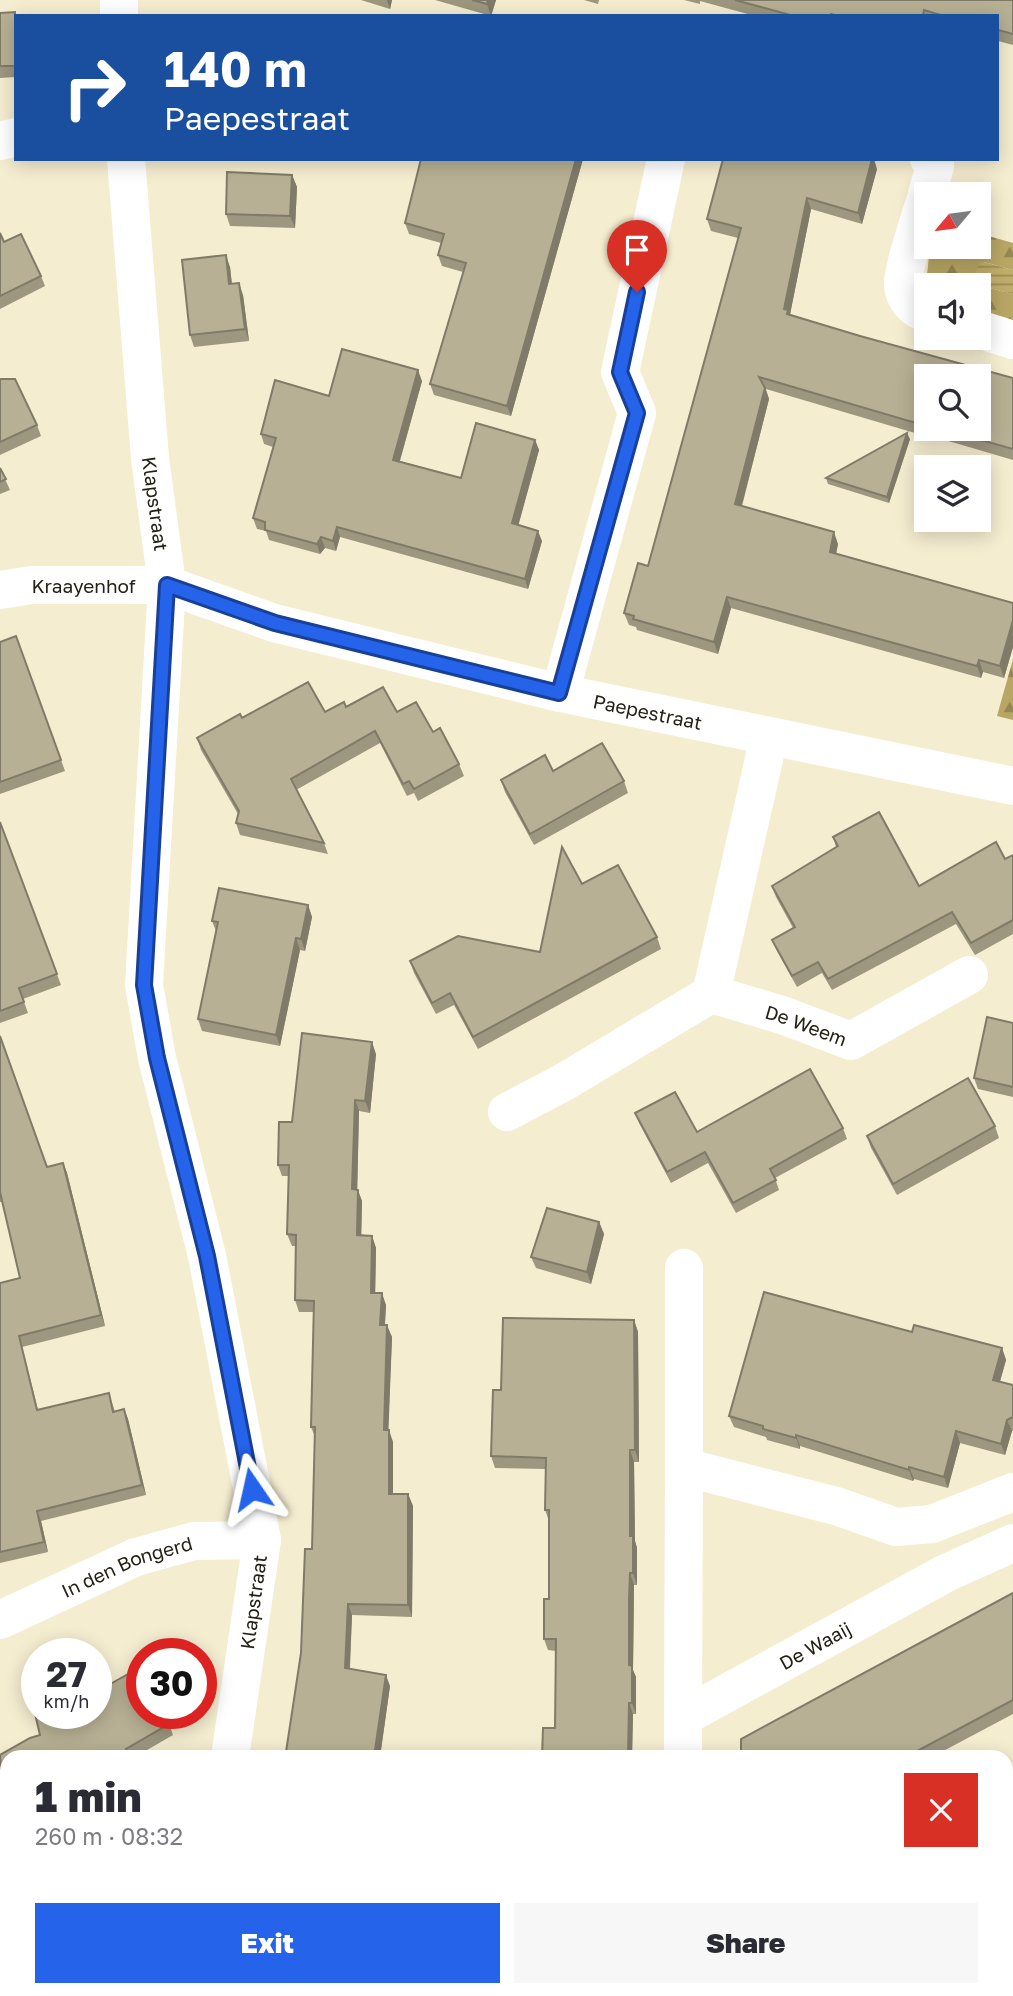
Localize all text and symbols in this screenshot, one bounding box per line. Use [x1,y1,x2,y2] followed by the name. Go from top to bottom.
[164,39,307,98] text: 140 m
[49,42,140,133] icon: right
[164,99,350,137] text: Paepestraat
[914,182,990,259] north arrow
[914,182,991,532] map controls
[607,220,667,292] pin
[618,231,656,269] icon: arrive
[914,273,991,350] button: sound
[914,364,991,441] button: search
[138,455,174,552] street label: Klapstraat
[914,455,991,532] button: layers
[31,574,136,597] street label: Kraayenhof
[591,689,704,733] street label: Paepestraat
[763,999,850,1050] street label: De Weem
[215,1452,289,1526] position arrow
[57,1531,195,1602] street label: In den Bongerd
[235,1553,271,1651] street label: Klapstraat
[775,1616,855,1674] street label: De Waaij
[126,1638,217,1729] speed limit sign: 30
[46,1653,87,1695] text: 27
[44,1690,89,1712] text: km/h
[35,1771,142,1821] text: 1 min
[904,1773,978,1847] button: close
[35,1822,183,1850] text: 260 m · 08:32
[35,1903,500,1983] button: Exit
[514,1903,978,1983] button: Share

